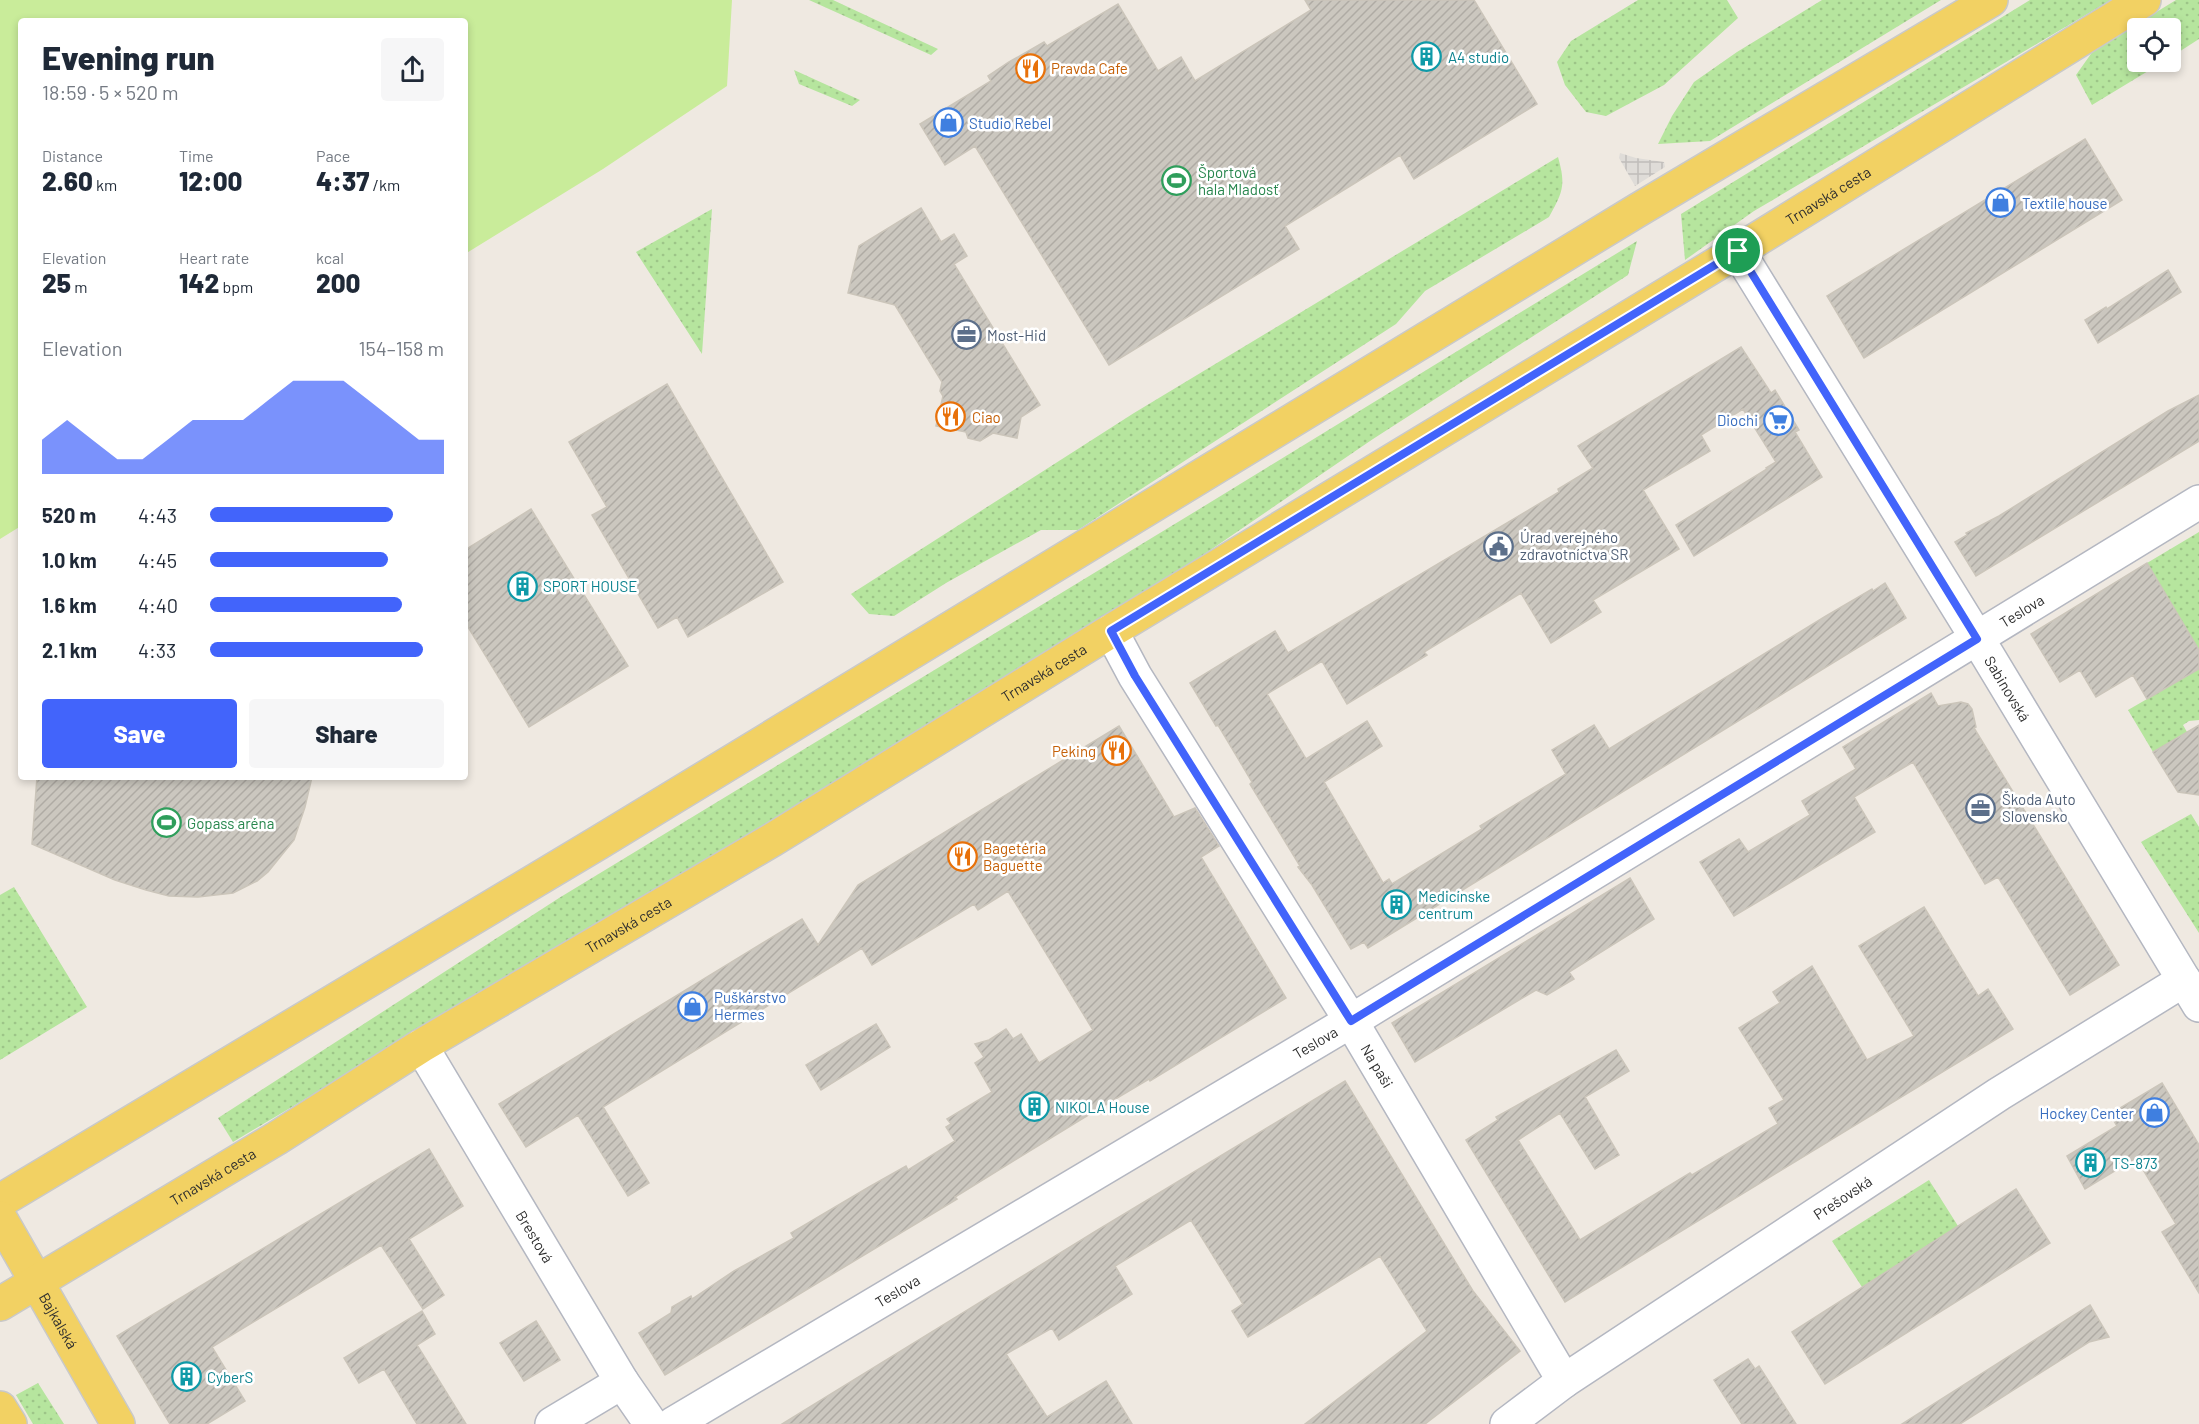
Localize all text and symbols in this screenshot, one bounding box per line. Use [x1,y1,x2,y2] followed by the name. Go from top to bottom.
[2127,18,2181,72] map controls
[2127,18,2181,72] button: locate
[42,37,215,77] text: Evening run
[381,38,444,101] button: share
[1411,41,1443,73] building icon: A4 studio
[1448,48,1509,66] place label: A4 studio
[1014,52,1046,84] restaurant icon: Pravda Cafe
[1051,59,1128,77] place label: Pravda Cafe
[42,80,179,104] text: 18:59 · 5 × 520 m
[932,107,964,139] shop icon: Studio Rebel
[969,114,1051,132] place label: Studio Rebel
[42,146,103,165] text: Distance
[179,146,214,165] text: Time
[316,146,350,165] text: Pace
[1782,162,1874,228] street label: Trnavská cesta
[1198,163,1279,198] place label: Športová hala Mladosť
[42,165,93,196] text: 2.60
[179,165,242,196] text: 12:00
[316,165,369,196] text: 4:37
[1161,165,1193,197] sports icon: Športová hala Mladosť
[93,175,117,194] text: km
[369,175,400,194] text: /km
[1985,187,2017,219] shop icon: Textile house
[2022,194,2108,212] place label: Textile house
[1712,225,1763,276] pin
[1721,234,1754,267] icon: arrive
[42,248,106,267] text: Elevation
[179,248,249,267] text: Heart rate
[316,248,344,267] text: kcal
[42,267,71,298] text: 25
[179,267,219,298] text: 142
[316,267,360,298] text: 200
[71,277,87,296] text: m
[219,277,253,296] text: bpm
[950,319,982,351] office icon: Most-Hid
[987,326,1046,344] place label: Most-Hid
[42,336,123,360] text: Elevation
[358,336,444,360] text: 154–158 m
[935,401,967,433] restaurant icon: Ciao
[1763,404,1795,436] supermarket icon: Diochi
[972,408,1001,426] place label: Ciao
[1717,411,1758,429] place label: Diochi
[42,503,96,527] text: 520 m
[138,503,177,527] text: 4:43
[1520,528,1628,563] place label: Úrad verejného zdravotníctva SR
[1483,530,1515,562] public building icon: Úrad verejného zdravotníctva SR
[42,548,97,572] text: 1.0 km
[138,548,177,572] text: 4:45
[506,570,538,602] building icon: SPORT HOUSE
[543,577,637,595] place label: SPORT HOUSE
[1996,590,2047,631] street label: Teslova
[42,593,97,617] text: 1.6 km
[138,593,178,617] text: 4:40
[42,638,97,662] text: 2.1 km
[138,638,176,662] text: 4:33
[998,639,1090,706] street label: Trnavská cesta
[1981,653,2034,725] street label: Sabinovská
[42,699,237,768] button: Save
[249,699,444,768] button: Share
[1101,735,1133,767] restaurant icon: Peking
[1052,742,1096,760] place label: Peking
[2002,790,2076,825] place label: Škoda Auto Slovensko
[1965,792,1997,824] office icon: Škoda Auto Slovensko
[150,807,182,839] sports icon: Gopass aréna
[187,814,274,832] place label: Gopass aréna
[983,839,1046,874] place label: Bagetéria Baguette
[946,841,978,873] restaurant icon: Bagetéria Baguette
[1418,887,1490,922] place label: Medicínske centrum
[1381,889,1413,921] building icon: Medicínske centrum
[582,892,674,957] street label: Trnavská cesta
[714,988,786,1023] place label: Puškárstvo Hermes
[677,990,709,1022] shop icon: Puškárstvo Hermes
[1290,1022,1341,1062] street label: Teslova
[1358,1041,1397,1091] street label: Na paši
[1018,1091,1050,1123] building icon: NIKOLA House
[2139,1097,2171,1129] shop icon: Hockey Center
[1055,1098,1150,1116] place label: NIKOLA House
[2039,1104,2135,1122] place label: Hockey Center
[167,1144,259,1209] street label: Trnavská cesta
[2075,1147,2107,1179] building icon: TS-873
[2112,1154,2158,1172] place label: TS-873
[1810,1172,1875,1223] street label: Prešovská
[512,1207,557,1266] street label: Brestová
[872,1270,923,1311] street label: Teslova
[36,1289,82,1352] street label: Bajkalská
[170,1361,202,1393] building icon: CyberS
[207,1368,253,1386] place label: CyberS

